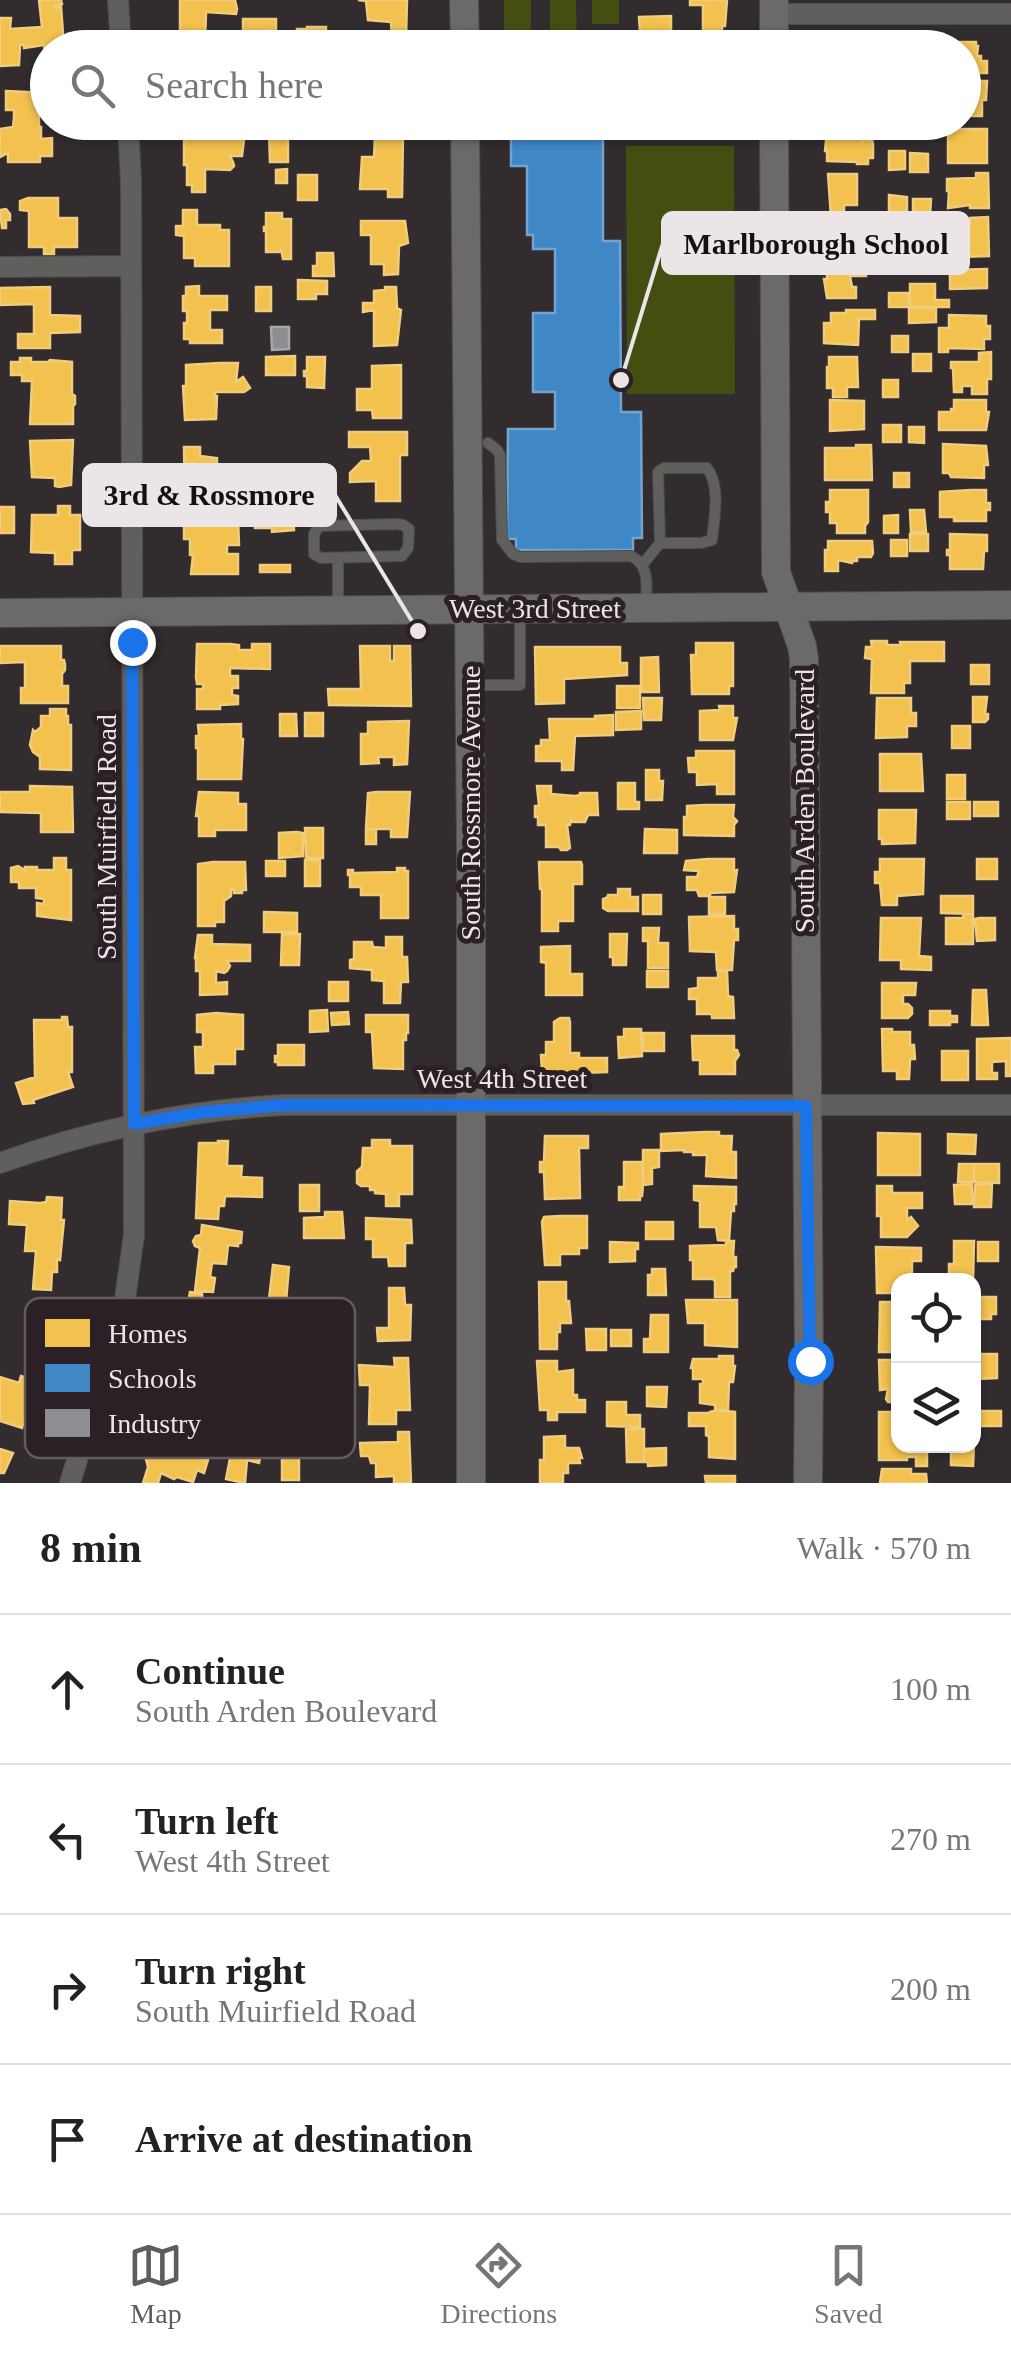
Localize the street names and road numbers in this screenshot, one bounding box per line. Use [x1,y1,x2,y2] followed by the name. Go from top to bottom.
[449,593,621,624] street label: West 3rd Street
[455,666,486,940] street label: South Rossmore Avenue
[789,669,820,933] street label: South Arden Boulevard
[91,714,122,960] street label: South Muirfield Road
[417,1063,587,1094] street label: West 4th Street

